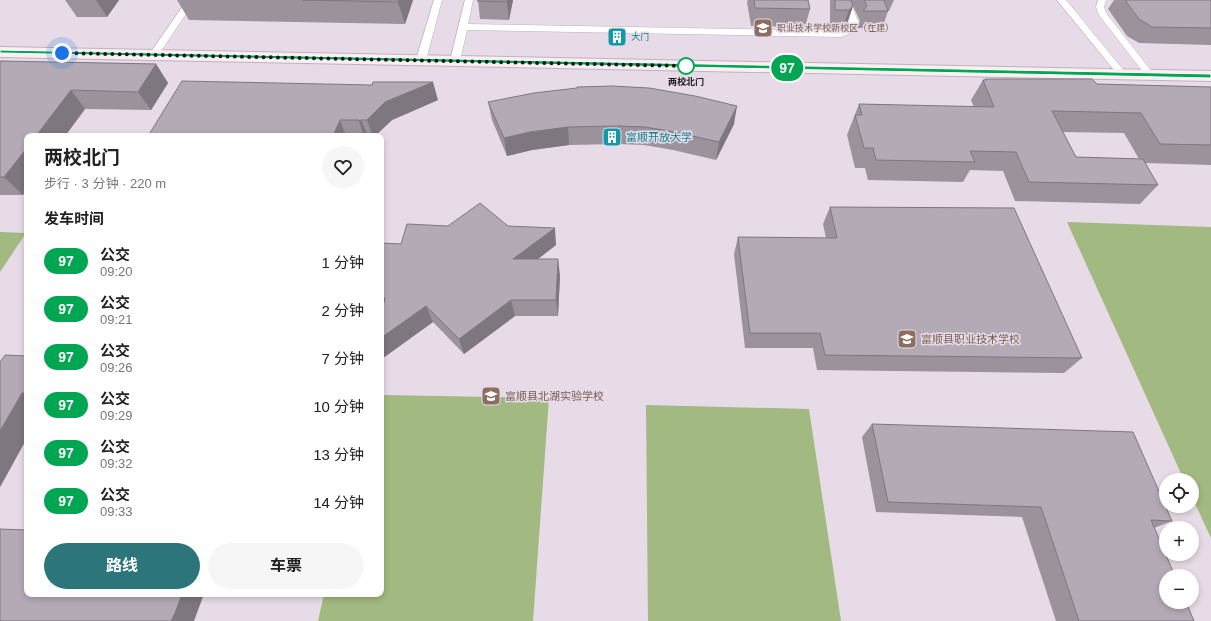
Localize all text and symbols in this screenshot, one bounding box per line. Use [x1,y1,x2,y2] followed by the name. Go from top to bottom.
[752,17,774,39] school or university icon: 职业技术学校新校区（在建）
[777,22,894,33] place label: 职业技术学校新校区（在建）
[606,26,628,48] building icon: 大门
[631,32,649,42] place label: 大门
[52,43,72,63] your location
[769,55,805,81] line badge: 97
[677,57,695,75] marker: 两校北门
[779,60,795,76] text: 97
[668,76,704,87] place label: 两校北门
[601,126,623,148] building icon: 富顺开放大学
[626,131,692,143] place label: 富顺开放大学
[322,146,364,188] button: heart
[44,147,120,168] text: 两校北门
[44,176,166,191] text: 步行 · 3 分钟 · 220 m
[44,210,104,227] text: 发车时间
[100,246,130,263] text: 公交
[58,253,74,269] text: 97
[321,254,364,271] text: 1 分钟
[100,264,133,279] text: 09:20
[100,294,130,311] text: 公交
[58,301,74,317] text: 97
[321,302,364,319] text: 2 分钟
[100,312,133,327] text: 09:21
[896,328,918,350] school or university icon: 富顺县职业技术学校
[921,333,1020,345] place label: 富顺县职业技术学校
[100,342,130,359] text: 公交
[58,349,74,365] text: 97
[321,350,364,367] text: 7 分钟
[100,360,133,375] text: 09:26
[480,385,502,407] school or university icon: 富顺县北湖实验学校
[100,390,130,407] text: 公交
[505,390,604,402] place label: 富顺县北湖实验学校
[58,397,74,413] text: 97
[313,398,364,415] text: 10 分钟
[100,408,133,423] text: 09:29
[100,438,130,455] text: 公交
[58,445,74,461] text: 97
[313,446,364,463] text: 13 分钟
[100,456,133,471] text: 09:32
[1159,473,1199,609] map controls
[1159,473,1199,513] button: locate
[100,486,130,503] text: 公交
[58,493,74,509] text: 97
[313,494,364,511] text: 14 分钟
[100,504,133,519] text: 09:33
[1159,521,1199,561] button: +
[44,543,200,589] button: 路线
[208,543,364,589] button: 车票
[1159,569,1199,609] button: −

